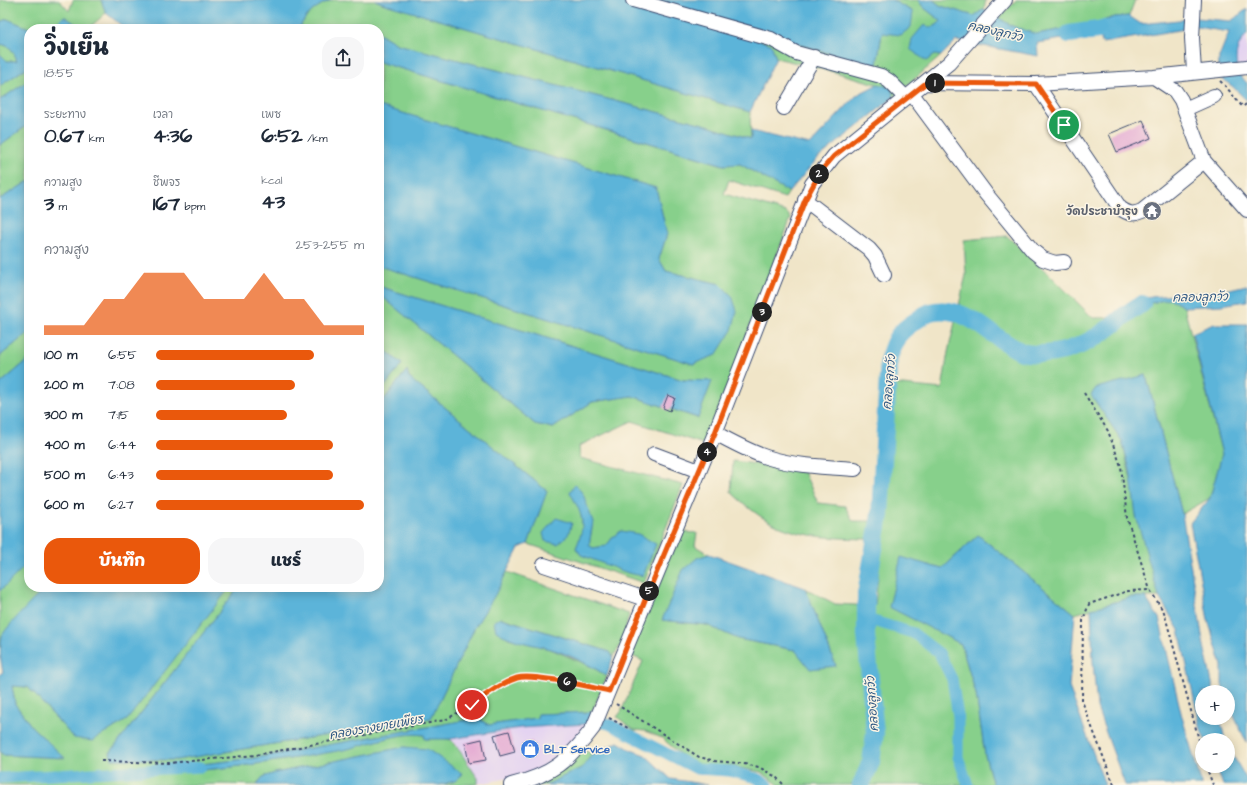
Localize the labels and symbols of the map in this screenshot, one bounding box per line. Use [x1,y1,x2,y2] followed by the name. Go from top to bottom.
[966,17,1025,46] water label: คลองลูกวัว
[925,73,945,93] pin: 1
[1047,108,1081,142] pin
[809,164,829,184] pin: 2
[1141,200,1163,222] temple icon: วัดประชาบํารุง
[1066,204,1138,220] place label: วัดประชาบํารุง
[1172,289,1229,306] water label: คลองลูกวัว
[752,302,772,322] pin: 3
[879,353,900,410] water label: คลองลูกวัว
[697,442,717,462] pin: 4
[639,581,659,601] pin: 5
[557,672,577,692] pin: 6
[862,675,883,732] water label: คลองลูกวัว
[455,688,489,722] pin
[328,711,426,744] water label: คลองรางยายเพียร
[519,738,541,760] shop icon: BLT Service
[544,742,610,757] place label: BLT Service

